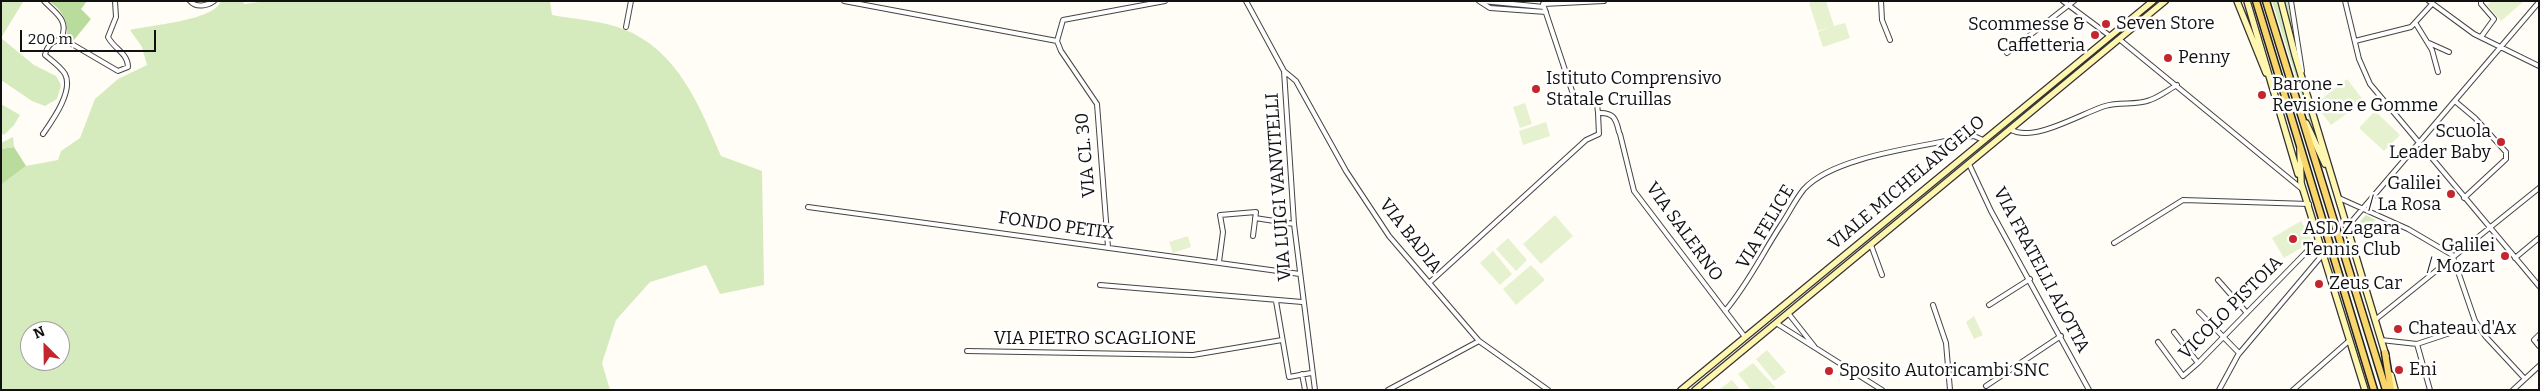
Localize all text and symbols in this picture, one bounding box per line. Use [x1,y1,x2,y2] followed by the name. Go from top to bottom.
[2116,13,2215,35] place label: Seven Store
[1968,14,2085,56] place label: Scommesse & Caffetteria
[2100,18,2112,30] marker: Seven Store
[22,20,159,52] scale bar
[2089,29,2101,41] marker: Scommesse & Caffetteria
[28,30,73,48] text: 200 m
[2178,47,2230,69] place label: Penny
[2162,52,2174,64] marker: Penny
[1546,68,1722,110] place label: Istituto Comprensivo Statale Cruillas
[2272,74,2438,116] place label: Barone - Revisione e Gomme
[1530,83,1542,95] marker: Istituto Comprensivo Statale Cruillas
[2256,89,2268,101] marker: Barone - Revisione e Gomme
[1262,92,1296,282] street label: VIA LUIGI VANVITELLI
[1824,111,1990,255] street label: VIALE MICHELANGELO
[1072,112,1100,198] street label: VIA CL. 30
[2389,121,2491,163] place label: Scuola Leader Baby
[2495,136,2507,148] marker: Scuola Leader Baby
[2368,173,2441,215] place label: Galilei / La Rosa
[1641,178,1727,286] street label: VIA SALERNO
[1732,181,1800,273] street label: VIA FELICE
[1988,184,2094,356] street label: VIA FRATELLI ALOTTA
[2445,188,2457,200] marker: Galilei / La Rosa
[1374,194,1446,278] street label: VIA BADIA
[997,207,1115,245] street label: FONDO PETIX
[2303,218,2401,260] place label: ASD Zagara Tennis Club
[2287,233,2299,245] marker: ASD Zagara Tennis Club
[2427,235,2495,278] place label: Galilei / Mozart
[2499,250,2511,262] marker: Galilei / Mozart
[2175,252,2287,364] street label: VICOLO PISTOIA
[2329,273,2402,295] place label: Zeus Car
[2313,278,2325,290] marker: Zeus Car
[2408,318,2517,340] place label: Chateau d'Ax
[20,321,70,371] north arrow
[31,323,48,343] text: N
[2392,323,2404,335] marker: Chateau d'Ax
[994,328,1196,350] street label: VIA PIETRO SCAGLIONE
[2409,359,2437,381] place label: Eni
[1839,360,2049,382] place label: Sposito Autoricambi SNC
[2393,364,2405,376] marker: Eni
[1823,365,1835,377] marker: Sposito Autoricambi SNC

